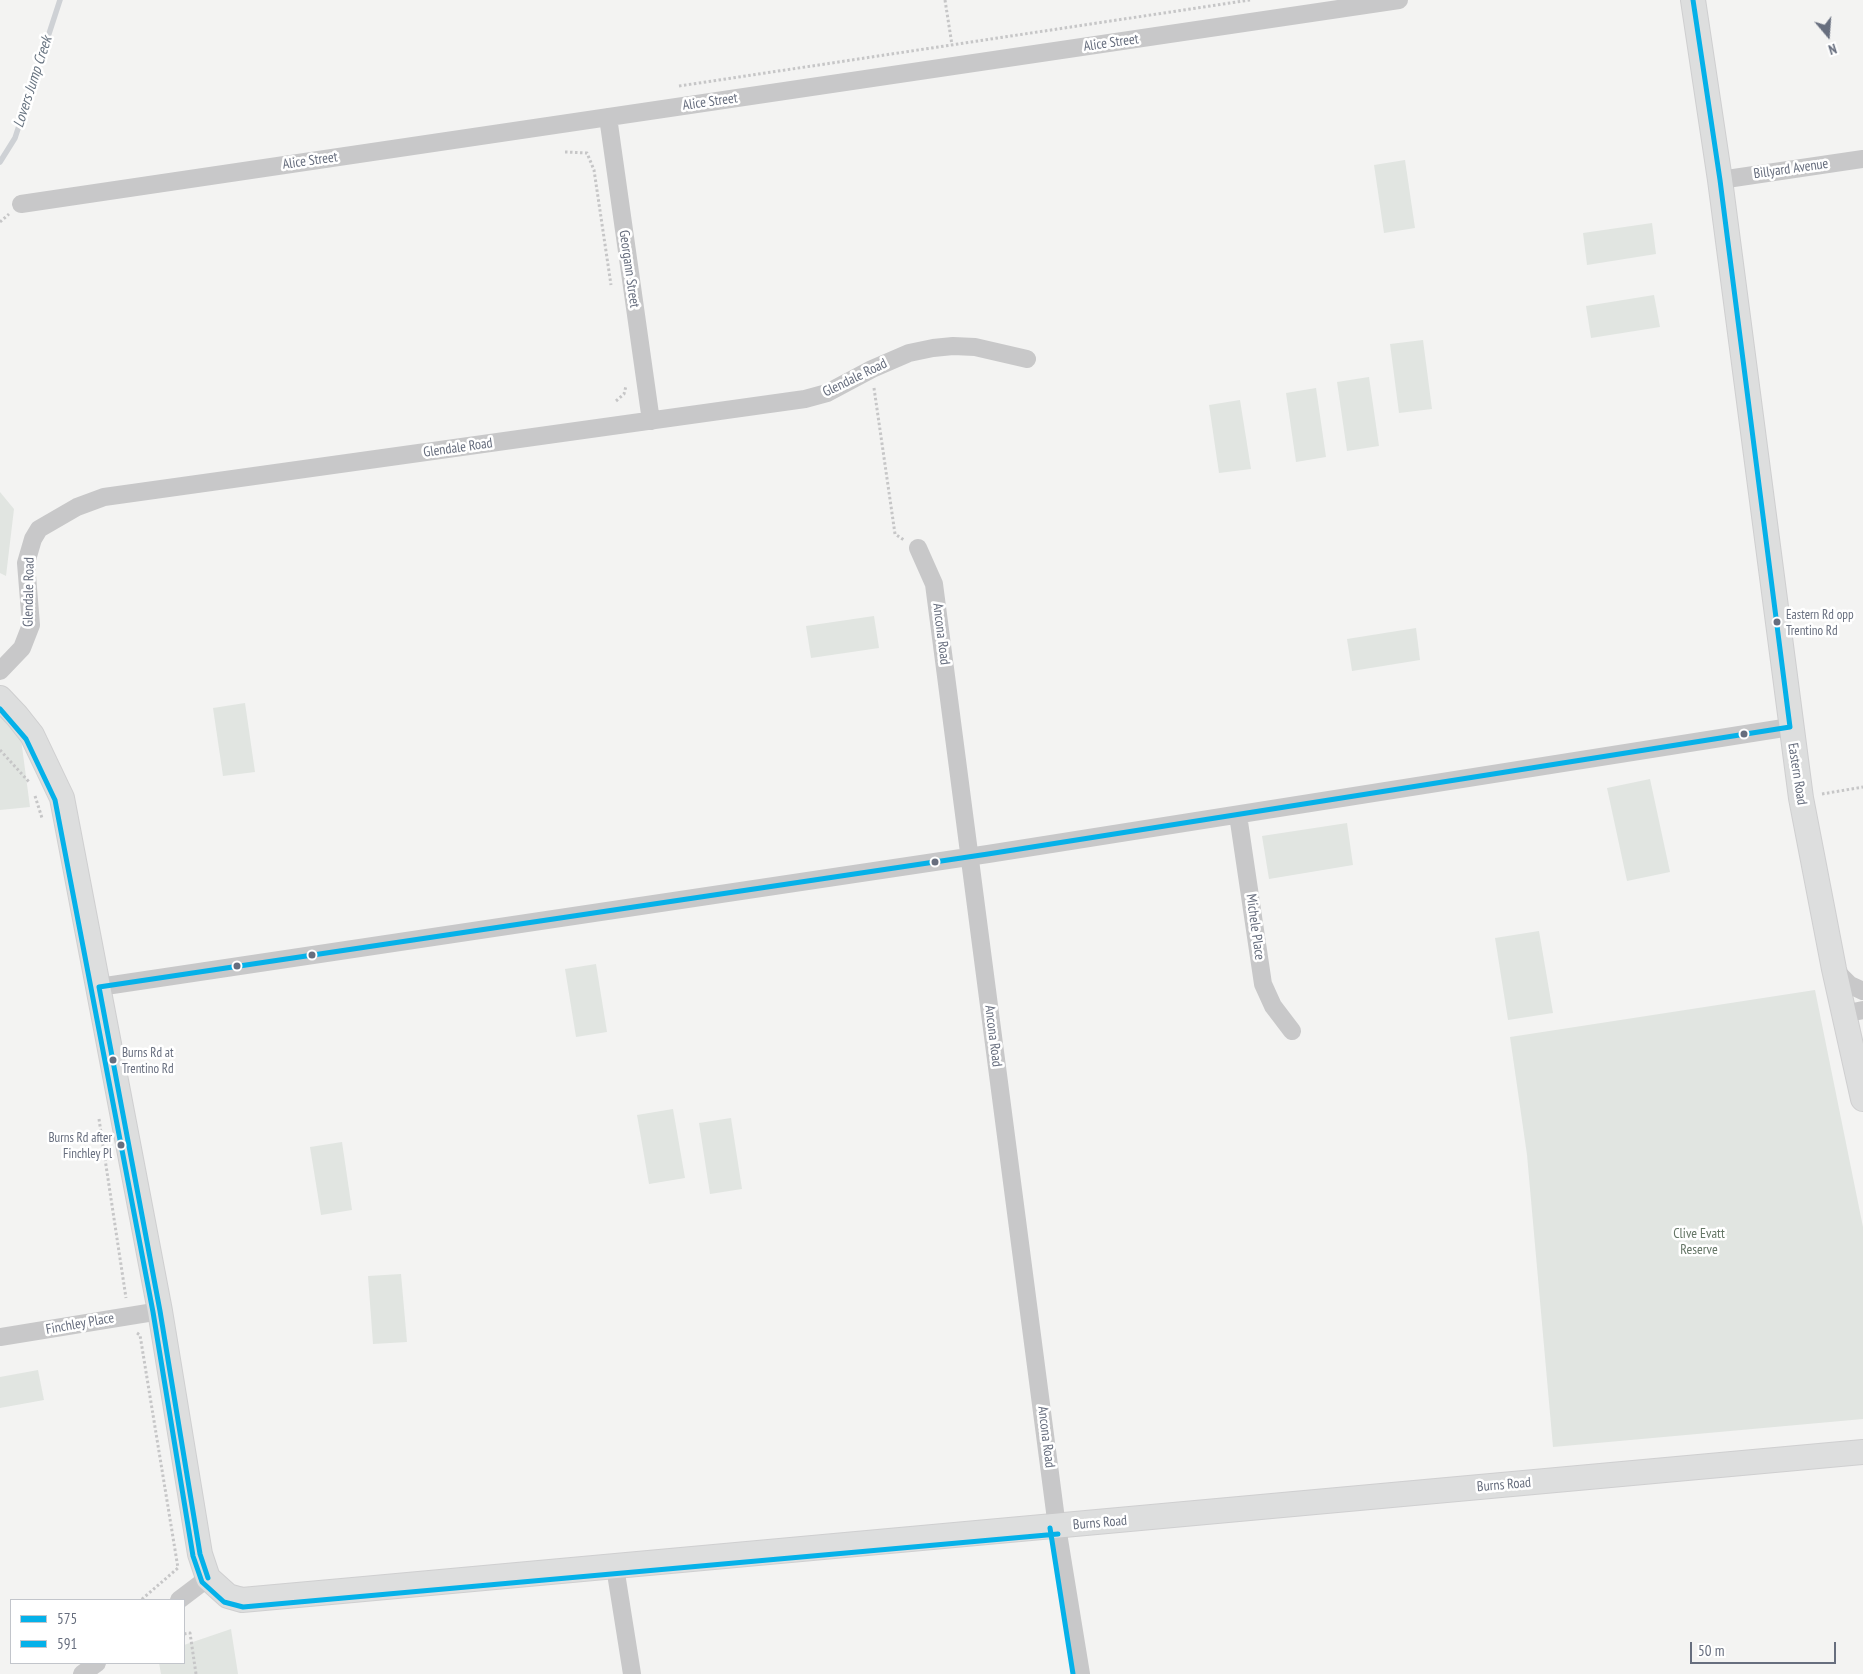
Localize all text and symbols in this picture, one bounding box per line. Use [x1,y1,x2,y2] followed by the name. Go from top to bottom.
[1803,10,1853,60] north arrow
[1082,31,1140,55] street label: Alice Street
[10,34,56,130] water label: Lovers Jump Creek
[1826,40,1839,59] text: N
[681,90,739,114] street label: Alice Street
[281,149,339,173] street label: Alice Street
[1753,155,1829,183] street label: Billyard Avenue
[615,229,643,309] street label: Georgann Street
[820,355,890,401] street label: Glendale Road
[422,435,494,461] street label: Glendale Road
[20,557,38,627] street label: Glendale Road
[929,602,953,666] street label: Ancona Road
[1786,607,1854,638] place label: Eastern Rd opp Trentino Rd
[1772,617,1782,627] marker: Eastern Rd opp Trentino Rd
[1739,729,1749,739] unlabelled marker
[1784,742,1810,806] street label: Eastern Road
[930,857,940,867] unlabelled marker
[1242,893,1268,961] street label: Michele Place
[307,950,317,960] unlabelled marker
[232,961,242,971] unlabelled marker
[981,1004,1005,1068] street label: Ancona Road
[122,1045,174,1076] place label: Burns Rd at Trentino Rd
[108,1055,118,1065] marker: Burns Rd at Trentino Rd
[48,1130,112,1161] place label: Burns Rd after Finchley Pl
[116,1140,126,1150] marker: Burns Rd after Finchley Pl
[1673,1226,1725,1258] park label: Clive Evatt Reserve
[45,1310,115,1338] street label: Finchley Place
[1034,1405,1058,1469] street label: Ancona Road
[1476,1474,1532,1496] street label: Burns Road
[1072,1512,1128,1534] street label: Burns Road
[10,1599,185,1664] legend
[57,1609,77,1628] text: 575
[1693,1632,1839,1664] scale bar
[57,1634,77,1653] text: 591
[1698,1641,1724,1660] text: 50 m

